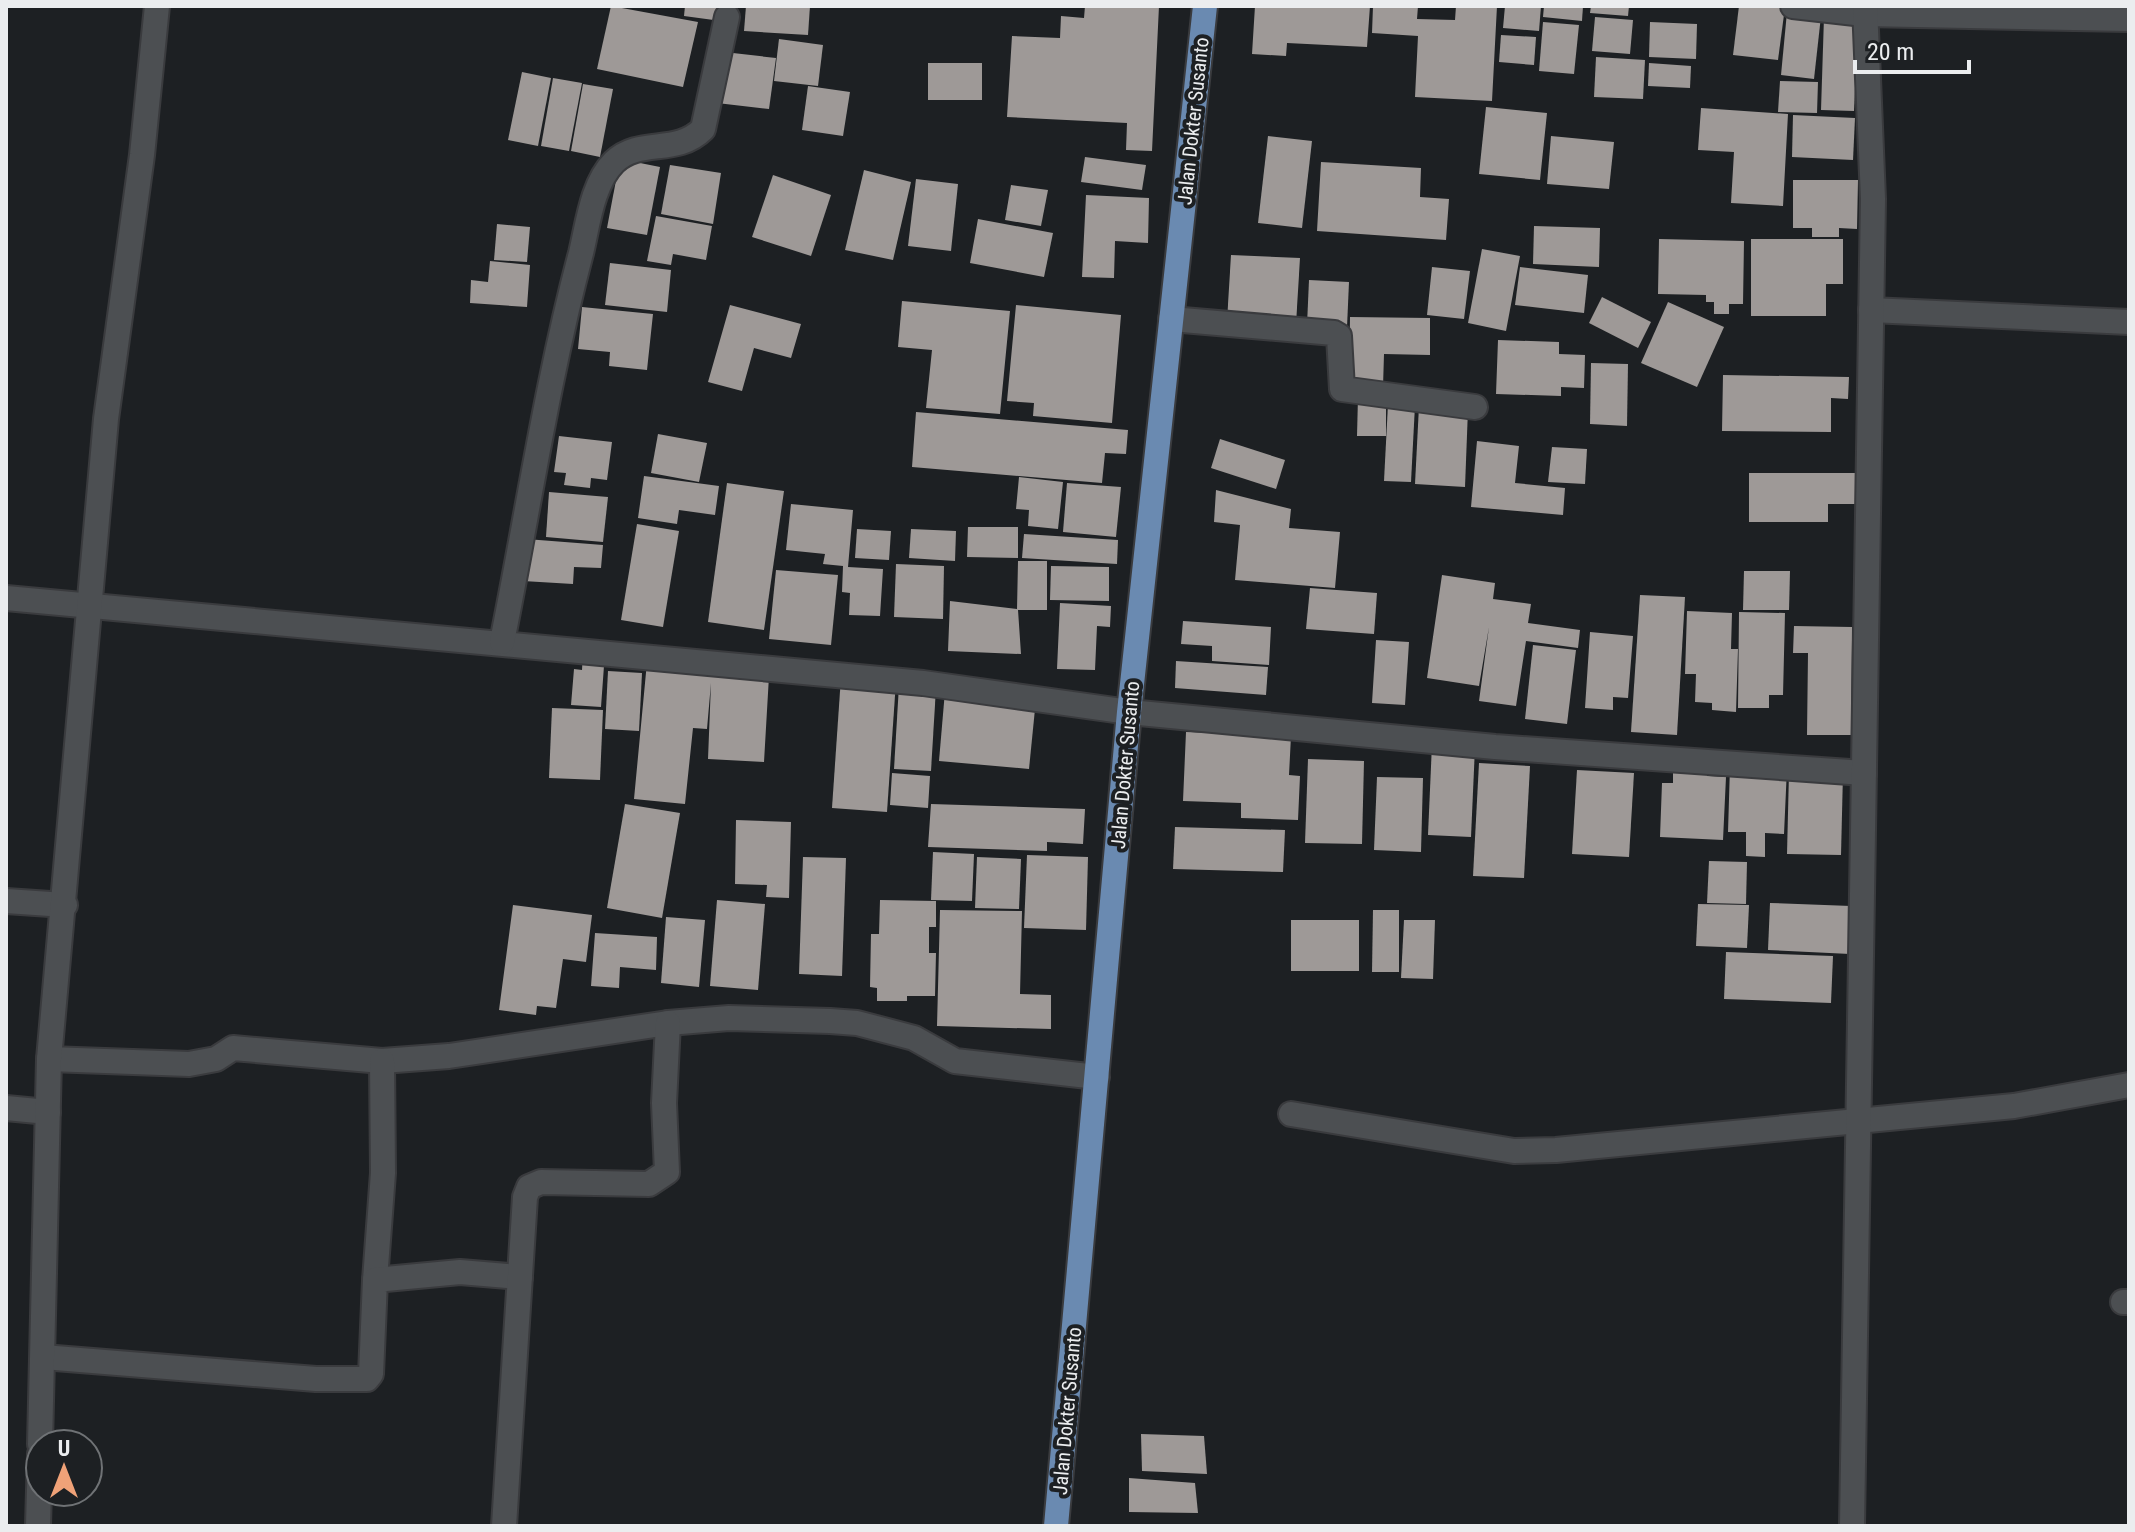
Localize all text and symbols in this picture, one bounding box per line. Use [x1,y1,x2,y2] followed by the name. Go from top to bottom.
[1855,24,1969,74] scale bar
[1172,36,1214,206] street label: Jalan Dokter Susanto
[1867,38,1914,66] text: 20 m
[1106,680,1144,850] street label: Jalan Dokter Susanto
[1048,1326,1086,1496] street label: Jalan Dokter Susanto
[24,1428,104,1508] north arrow
[58,1436,70,1461] text: U

